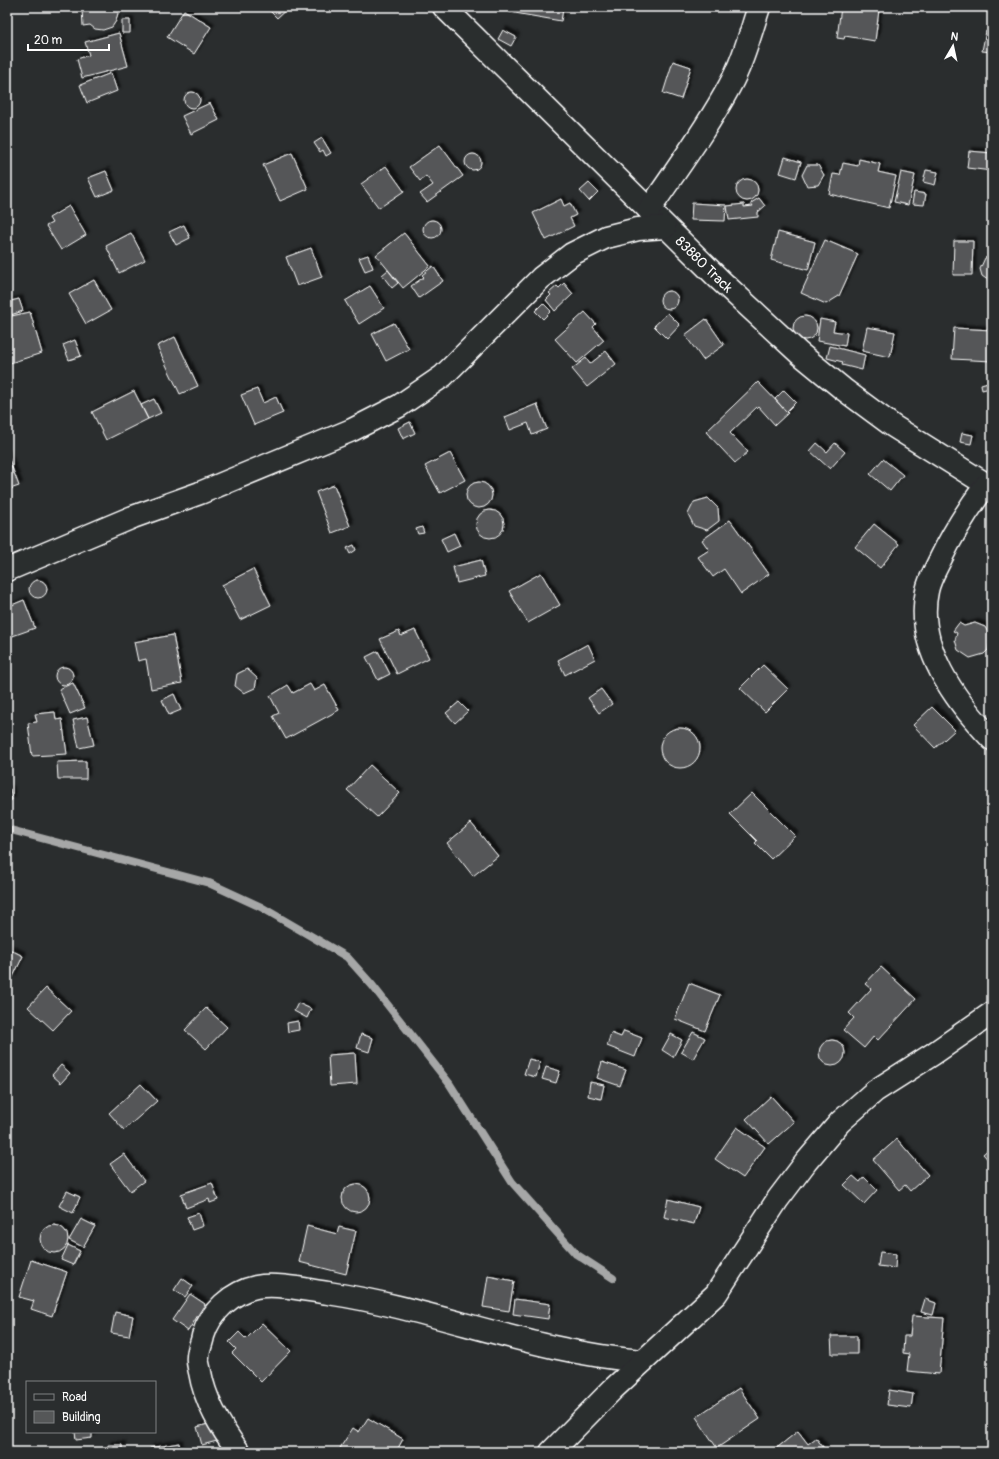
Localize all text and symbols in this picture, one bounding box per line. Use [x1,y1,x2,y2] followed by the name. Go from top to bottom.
[28,26,109,52] scale bar
[933,26,973,66] north arrow
[950,30,960,44] text: N
[34,33,63,48] text: 20 m
[672,233,736,297] street label: 83880 Track
[26,1381,156,1433] legend
[62,1390,87,1405] text: Road
[62,1410,101,1425] text: Building

